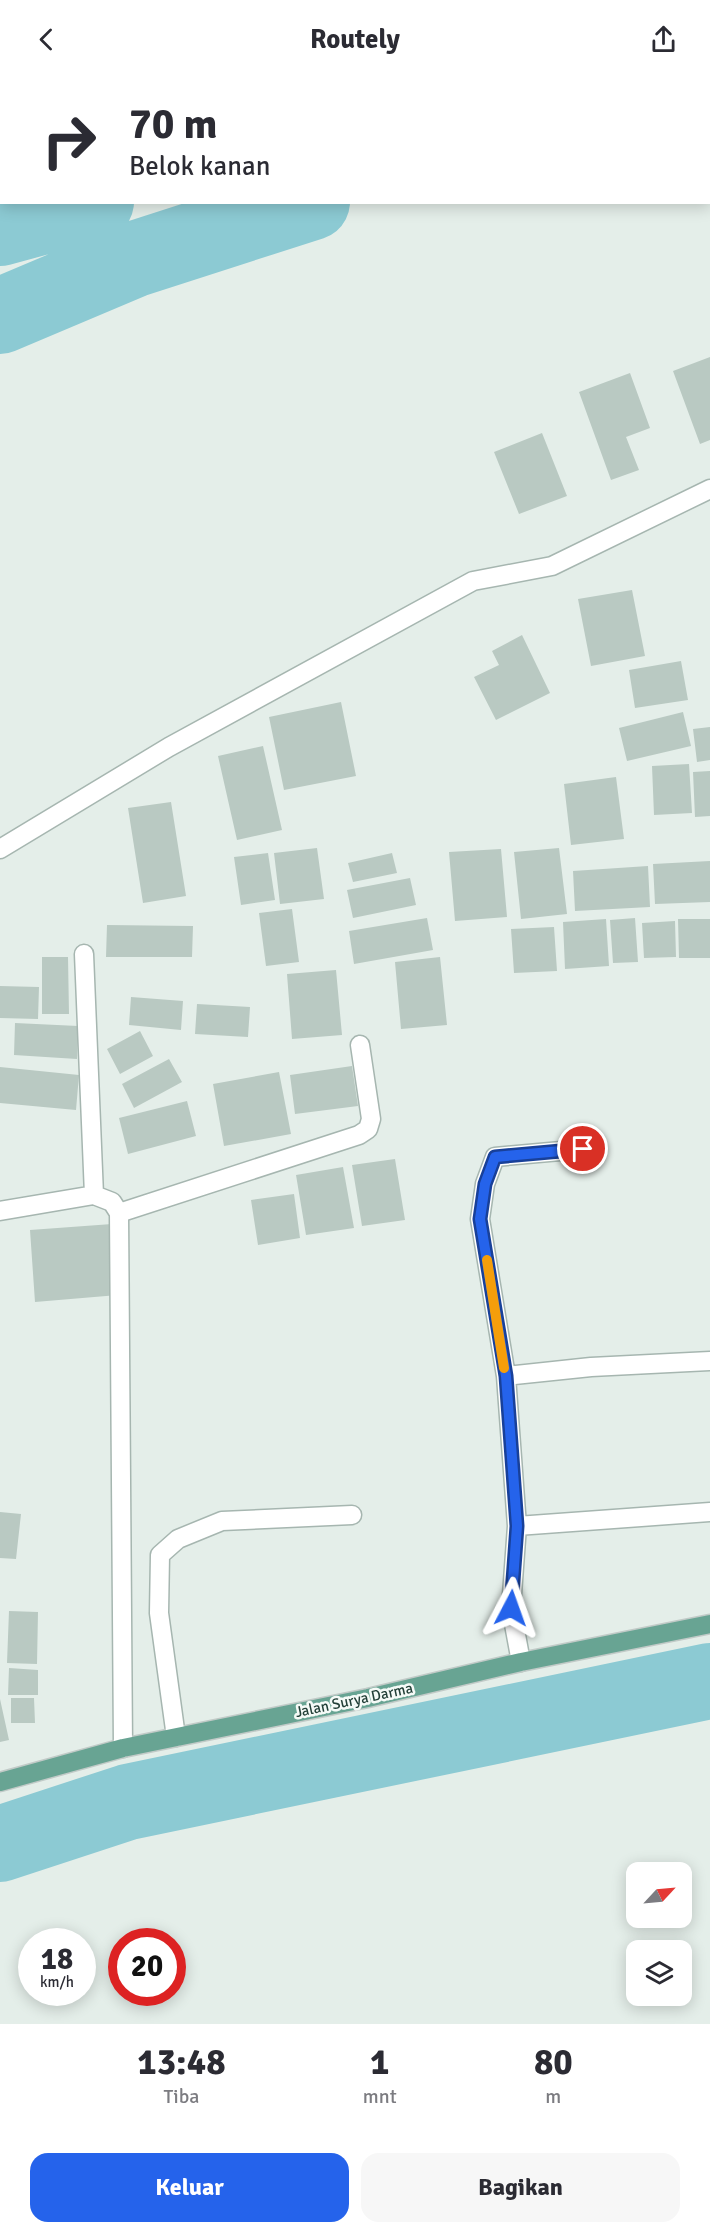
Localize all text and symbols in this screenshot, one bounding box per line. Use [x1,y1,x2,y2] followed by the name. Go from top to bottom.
[30,23,63,56] icon: back
[310,23,400,56] text: Routely
[647,23,680,56] icon: share
[129,99,218,150] text: 70 m
[30,102,108,180] icon: right
[129,150,270,183] text: Belok kanan
[557,1123,608,1174] pin
[566,1132,599,1165] icon: arrive
[479,1576,543,1640] position arrow
[293,1679,415,1721] street label: Jalan Surya Darma
[626,1862,692,1928] north arrow
[626,1862,692,2006] map controls
[108,1928,186,2006] speed limit sign: 20
[626,1940,692,2006] button: layers
[41,1941,73,1978] text: 18
[40,1973,74,1991] text: km/h
[137,2040,226,2085] text: 13:48
[370,2040,389,2085] text: 1
[534,2040,573,2085] text: 80
[163,2084,199,2109] text: Tiba
[363,2084,397,2109] text: mnt
[545,2084,561,2109] text: m
[30,2153,349,2222] button: Keluar
[361,2153,680,2222] button: Bagikan

